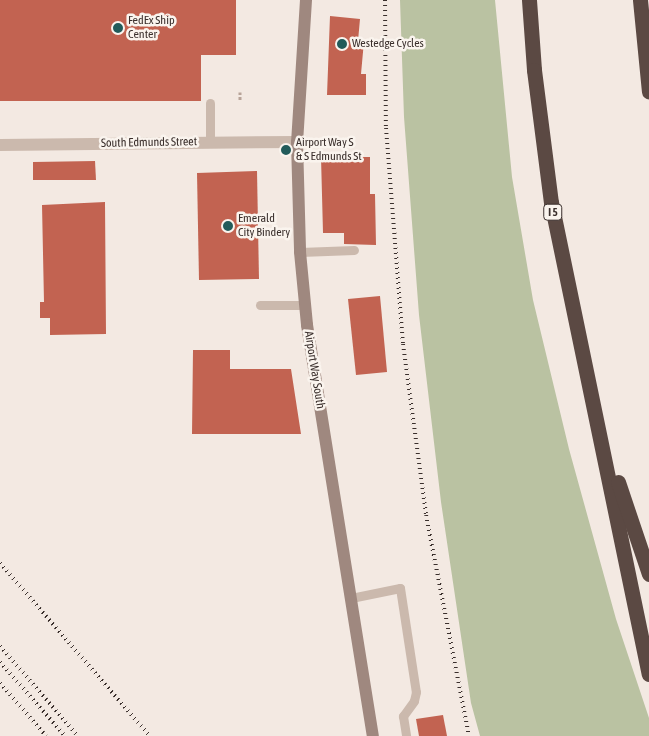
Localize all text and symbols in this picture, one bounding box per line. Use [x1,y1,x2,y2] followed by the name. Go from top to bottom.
[128,14,175,42] place label: FedEx Ship Center
[112,22,124,34] marker: FedEx Ship Center
[352,37,424,51] place label: Westedge Cycles
[336,38,348,50] marker: Westedge Cycles
[101,135,197,151] street label: South Edmunds Street
[296,136,362,164] place label: Airport Way S & S Edmunds St
[280,144,292,156] marker: Airport Way S & S Edmunds St
[543,203,563,220] road number: I 5
[238,212,290,240] place label: Emerald City Bindery
[222,220,234,232] marker: Emerald City Bindery
[301,330,327,410] street label: Airport Way South

